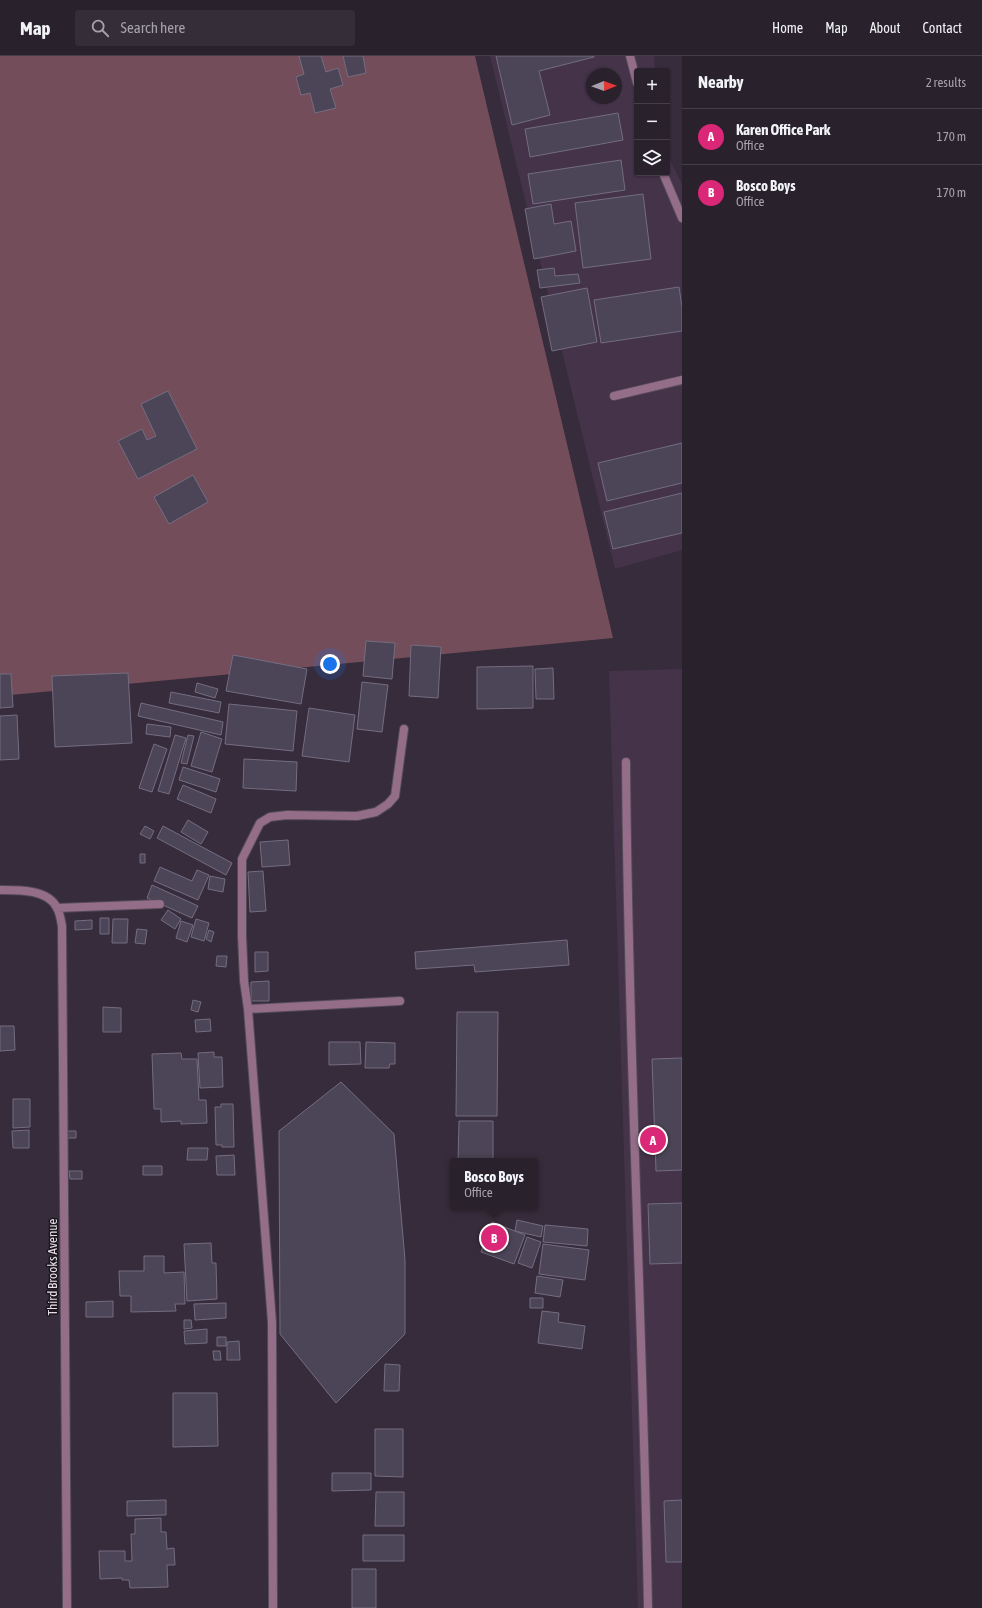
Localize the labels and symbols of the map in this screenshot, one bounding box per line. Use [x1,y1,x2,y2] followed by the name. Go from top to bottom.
[586,68,622,104] north arrow
[320,654,340,674] your location
[640,1125,666,1155] pin: A
[45,1218,60,1315] street label: Third Brooks Avenue
[481,1223,507,1253] pin: B

